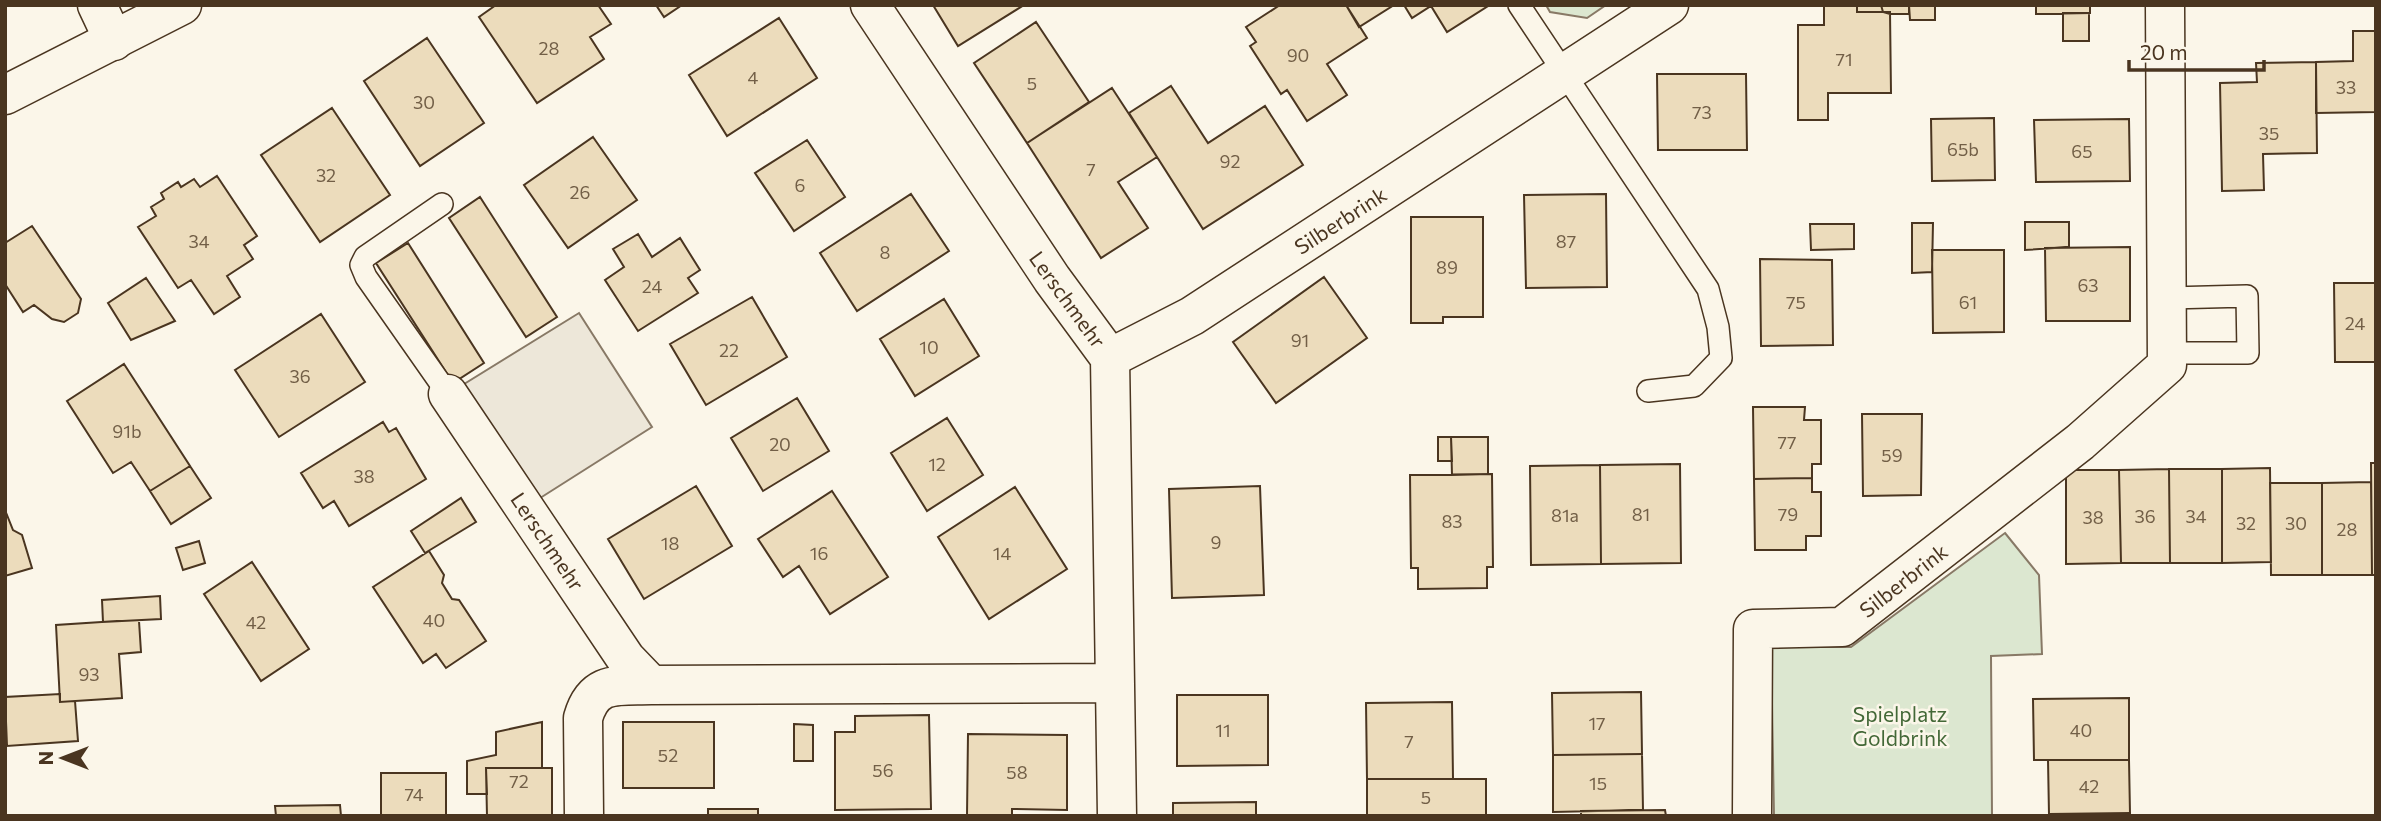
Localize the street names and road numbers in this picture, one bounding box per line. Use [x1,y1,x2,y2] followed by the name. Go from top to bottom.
[1289,181,1391,259] street label: Silberbrink
[1025,246,1111,352] street label: Lerschmehr
[506,487,590,595] street label: Lerschmehr
[1854,538,1952,622] street label: Silberbrink

